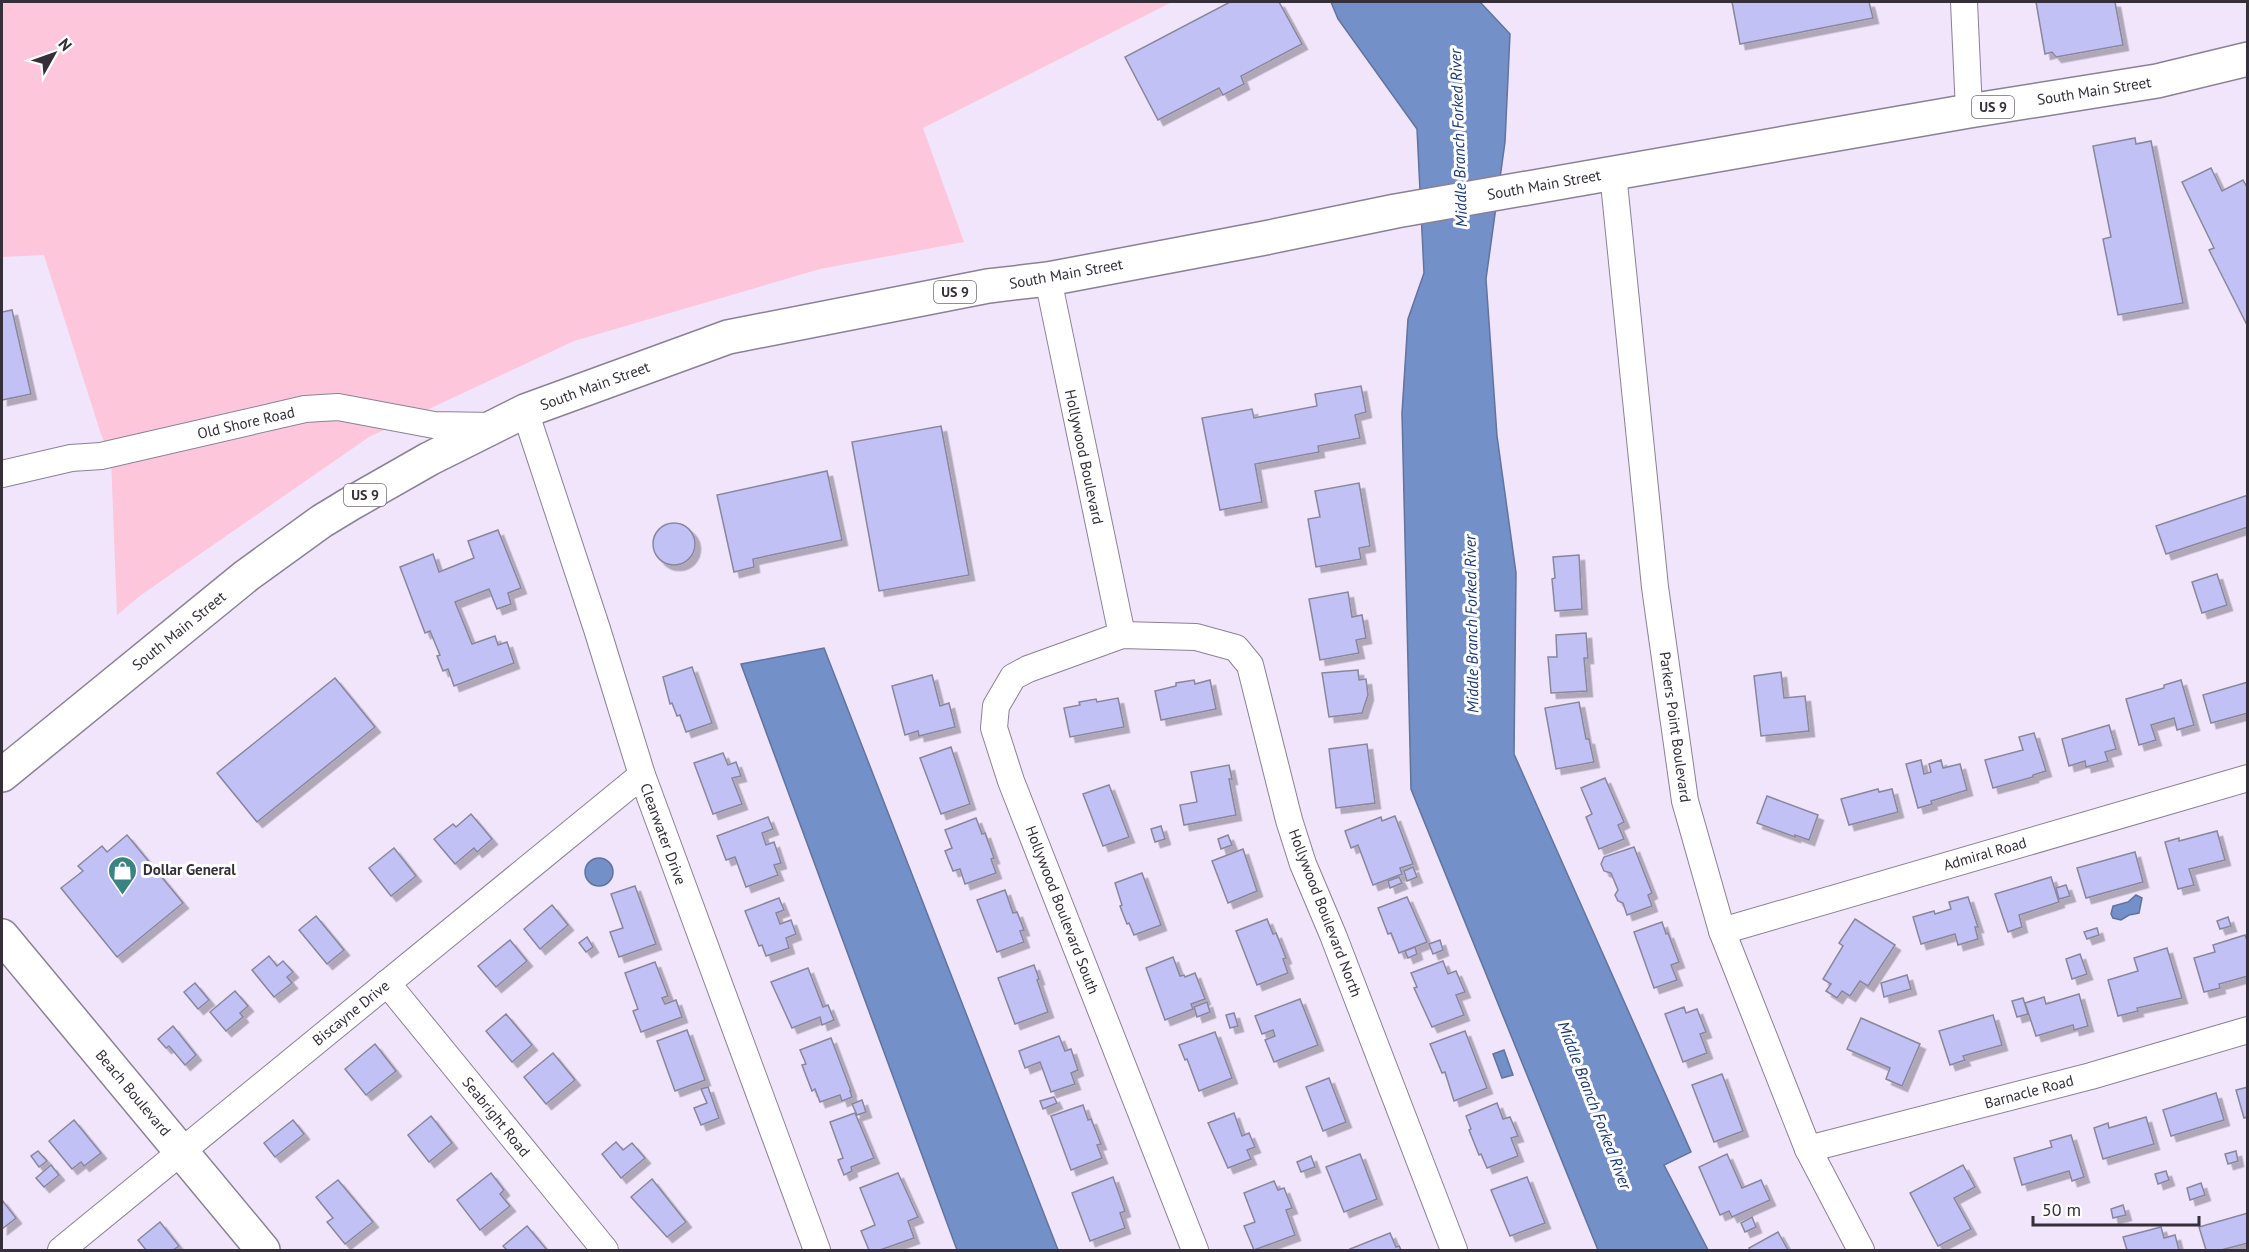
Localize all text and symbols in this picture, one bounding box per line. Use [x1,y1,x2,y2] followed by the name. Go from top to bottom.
[24,24,84,84] north arrow
[54,34,77,55] text: N
[1445,47,1471,227] water label: Middle Branch Forked River
[2036,72,2152,109] street label: South Main Street
[1972,96,2014,118] road number: US 9
[1486,165,1602,204] street label: South Main Street
[1008,254,1124,293] street label: South Main Street
[934,281,976,303] road number: US 9
[537,357,652,414] street label: South Main Street
[1061,388,1108,526] street label: Hollywood Boulevard
[195,402,296,443] street label: Old Shore Road
[344,484,386,506] road number: US 9
[1459,533,1483,713] water label: Middle Branch Forked River
[128,587,229,674] street label: South Main Street
[1656,650,1695,804] street label: Parkers Point Boulevard
[636,780,691,887] street label: Clearwater Drive
[1022,823,1103,997] street label: Hollywood Boulevard South
[1285,826,1366,999] street label: Hollywood Boulevard North
[1941,833,2029,874] street label: Admiral Road
[106,854,138,896] shop icon: Dollar General
[143,860,236,879] place label: Dollar General
[308,976,393,1049] street label: Biscayne Drive
[1554,1018,1637,1193] water label: Middle Branch Forked River
[92,1046,175,1140] street label: Beach Boulevard
[1982,1071,2076,1113] street label: Barnacle Road
[458,1073,534,1160] street label: Seabright Road
[2033,1189,2200,1227] scale bar
[2042,1198,2081,1221] text: 50 m

